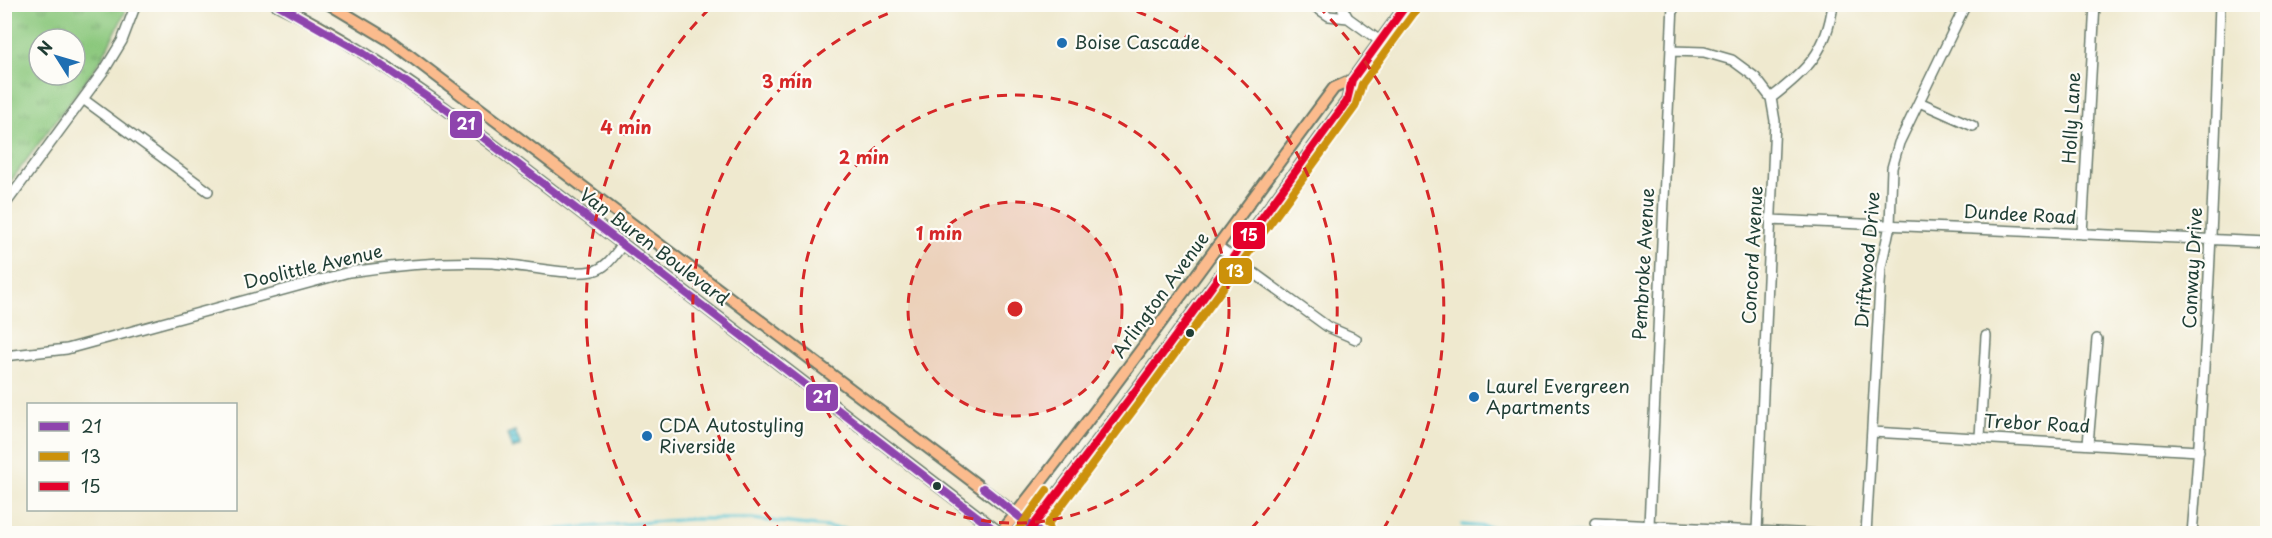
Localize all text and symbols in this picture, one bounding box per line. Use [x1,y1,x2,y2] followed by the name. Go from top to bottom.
[27,27,87,87] north arrow
[1074,28,1200,55] place label: Boise Cascade
[31,35,58,60] text: N
[1055,36,1069,50] marker: Boise Cascade
[762,67,812,94] text: 3 min
[2055,71,2086,165] street label: Holly Lane
[449,110,483,139] line badge: 21
[457,111,476,135] text: 21
[600,113,652,140] text: 4 min
[839,143,889,170] text: 2 min
[574,180,735,311] street label: Van Buren Boulevard
[1734,185,1769,325] street label: Concord Avenue
[1625,187,1660,341] street label: Pembroke Avenue
[1847,190,1886,329] street label: Driftwood Drive
[1963,197,2077,230] street label: Dundee Road
[2175,207,2208,329] street label: Conway Drive
[916,219,962,246] text: 1 min
[1232,221,1266,250] line badge: 15
[1240,222,1258,246] text: 15
[1105,225,1215,363] street label: Arlington Avenue
[240,236,385,295] street label: Doolittle Avenue
[1218,257,1253,285] line badge: 13
[1226,258,1244,282] text: 13
[1005,299,1025,319] centre of rings
[1184,327,1196,339] unlabelled marker
[1486,372,1630,420] place label: Laurel Evergreen Apartments
[805,383,839,412] line badge: 21
[813,384,832,408] text: 21
[1467,390,1481,404] marker: Laurel Evergreen Apartments
[27,403,237,511] legend
[1983,406,2091,439] street label: Trebor Road
[659,411,804,459] place label: CDA Autostyling Riverside
[81,412,102,439] text: 21
[640,429,654,443] marker: CDA Autostyling Riverside
[81,442,101,469] text: 13
[81,472,101,499] text: 15
[931,480,943,492] unlabelled marker

